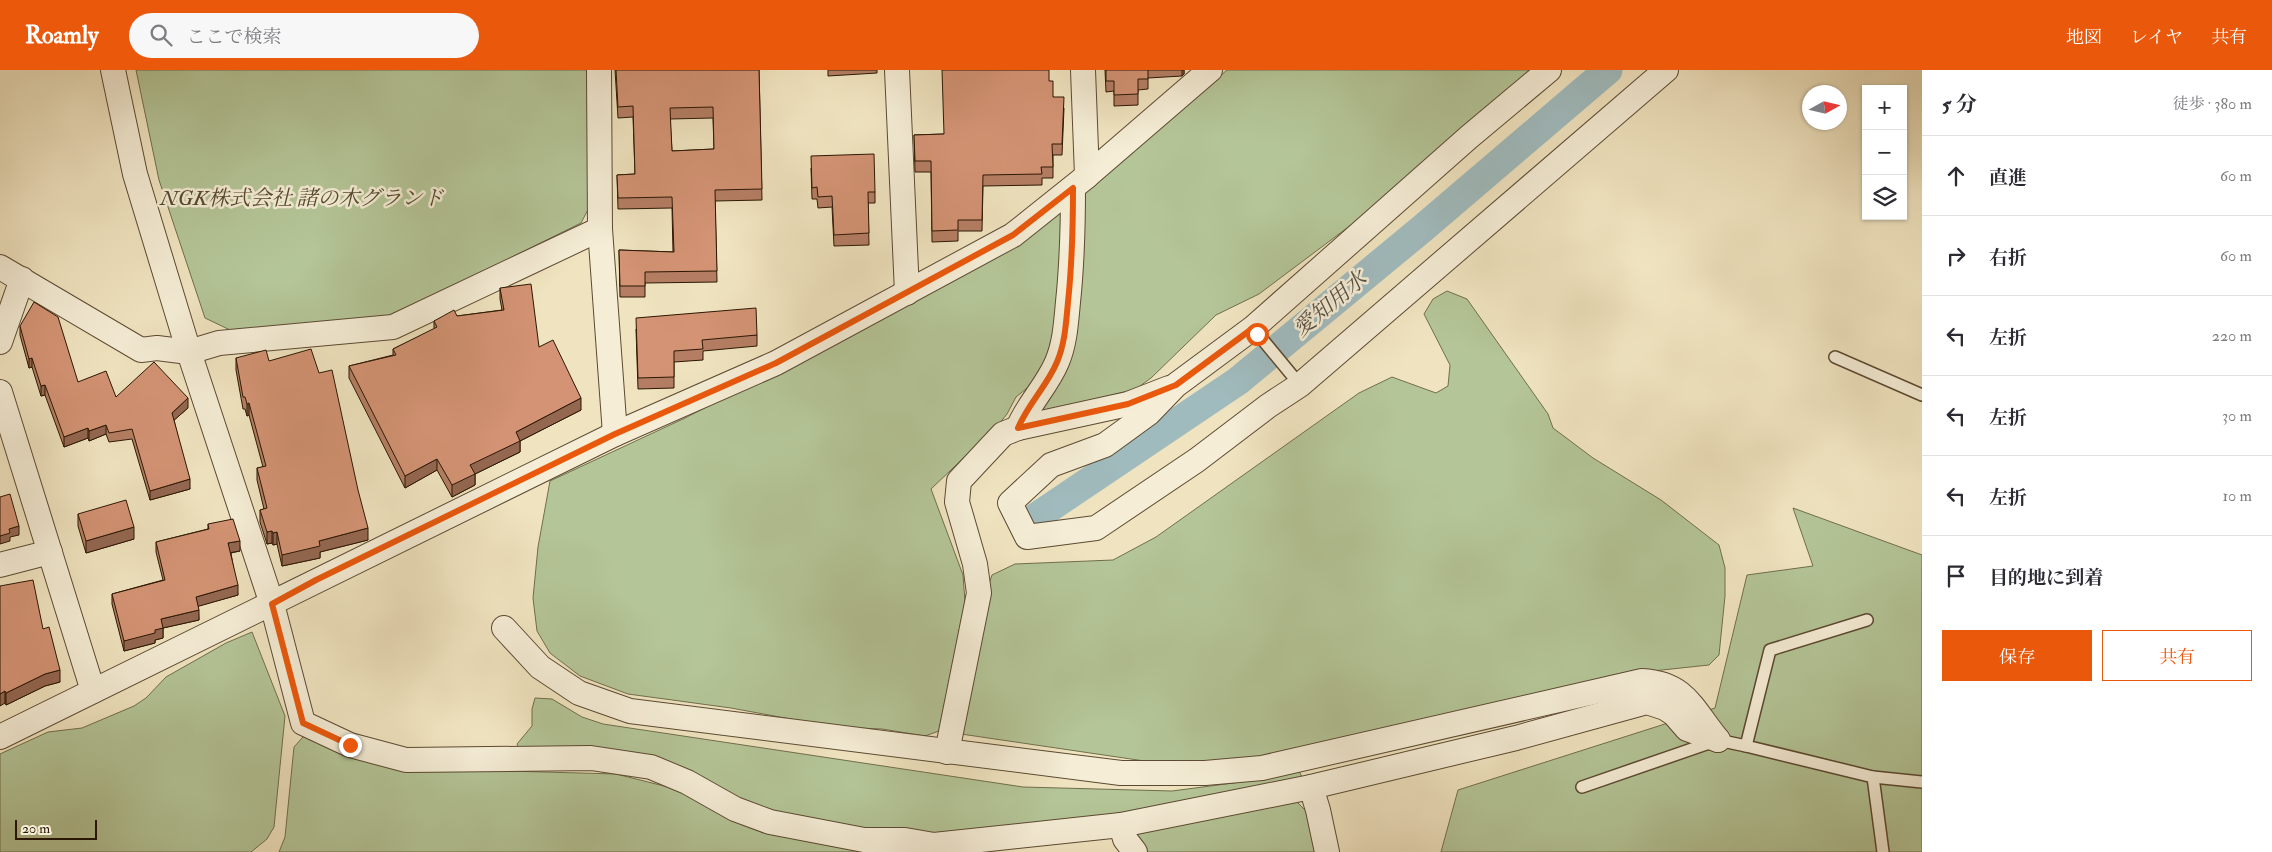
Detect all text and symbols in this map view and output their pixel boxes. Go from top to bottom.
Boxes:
search box [129,13,479,58]
text: Roamly [25,20,99,51]
icon: search [147,21,175,49]
text: ここで検索 [187,25,282,49]
text: 地図 [2066,26,2102,49]
text: レイヤ [2130,26,2183,49]
text: 共有 [2211,26,2247,49]
north arrow [1802,85,1847,130]
map controls [1862,85,1907,220]
button: + [1862,85,1907,130]
text: 5 分 [1942,91,1977,118]
text: 徒歩 · 380 m [2172,94,2252,114]
button: − [1862,130,1907,175]
icon: ahead [1942,162,1970,190]
text: 直進 [1989,166,2027,190]
text: 60 m [2220,166,2252,186]
button: layers [1862,175,1907,220]
park label: NGK株式会社 諸の木グランド [159,185,445,212]
icon: right [1942,242,1970,270]
text: 右折 [1989,246,2027,270]
text: 60 m [2220,246,2252,266]
water label: 愛知用水 [1287,264,1374,343]
icon: left [1942,322,1970,350]
route start [1246,323,1269,346]
text: 左折 [1989,326,2027,350]
text: 220 m [2212,326,2252,346]
icon: left [1942,402,1970,430]
text: 左折 [1989,406,2027,430]
text: 30 m [2222,406,2252,426]
icon: left [1942,482,1970,510]
text: 左折 [1989,486,2027,510]
text: 10 m [2222,486,2252,506]
icon: arrive [1942,562,1970,590]
text: 目的地に到着 [1989,566,2103,590]
button: 保存 [1942,630,2092,681]
button: 共有 [2102,630,2252,681]
route end [339,734,362,757]
scale bar [15,817,98,840]
text: 20 m [22,820,50,837]

